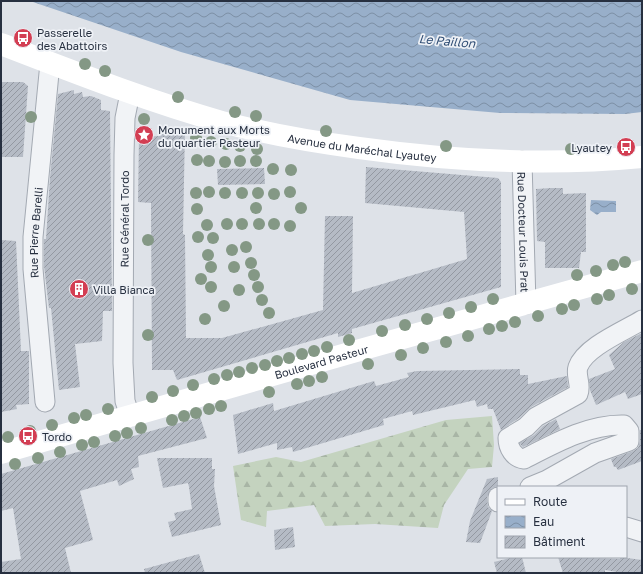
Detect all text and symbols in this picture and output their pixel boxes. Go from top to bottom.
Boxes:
place label: Passerelle des Abattoirs [37,26,107,52]
bus stop icon: Passerelle des Abattoirs [12,27,34,49]
water label: Le Paillon [418,31,476,51]
place label: Monument aux Morts du quartier Pasteur [158,123,270,149]
place icon: Monument aux Morts du quartier Pasteur [133,124,155,146]
street label: Avenue du Maréchal Lyautey [287,130,437,163]
bus stop icon: Lyautey [615,136,637,158]
place label: Lyautey [571,141,612,154]
street label: Rue Général Tordo [117,170,130,267]
street label: Rue Docteur Louis Prat [516,171,532,293]
street label: Rue Pierre Barelli [26,186,44,279]
building icon: Villa Bianca [68,278,90,300]
place label: Villa Bianca [93,283,155,296]
street label: Boulevard Pasteur [273,341,370,381]
bus stop icon: Tordo [17,425,39,447]
place label: Tordo [42,430,72,443]
legend [497,486,627,558]
text: Route [533,494,567,509]
text: Eau [533,514,554,529]
text: Bâtiment [533,534,586,549]

